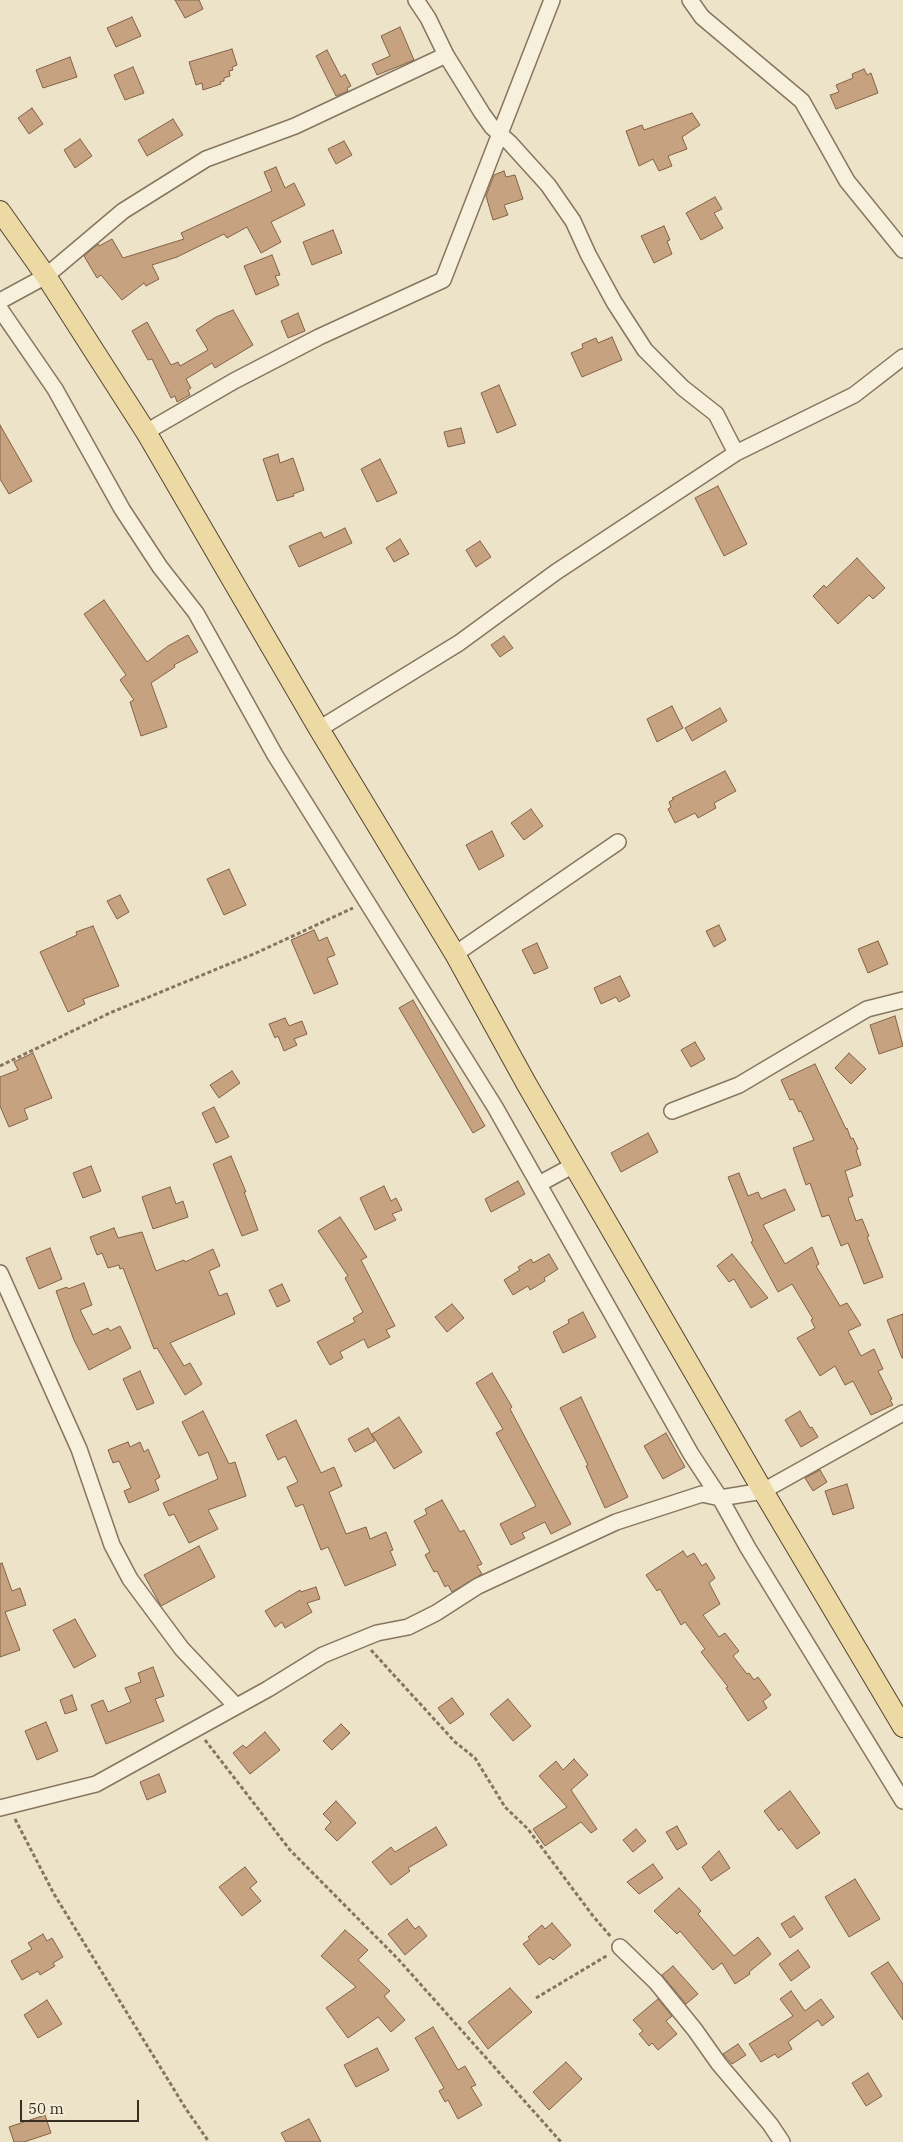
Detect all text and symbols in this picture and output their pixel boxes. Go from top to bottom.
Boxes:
scale bar [22,2090,141,2122]
text: 50 m [28,2099,64,2118]

